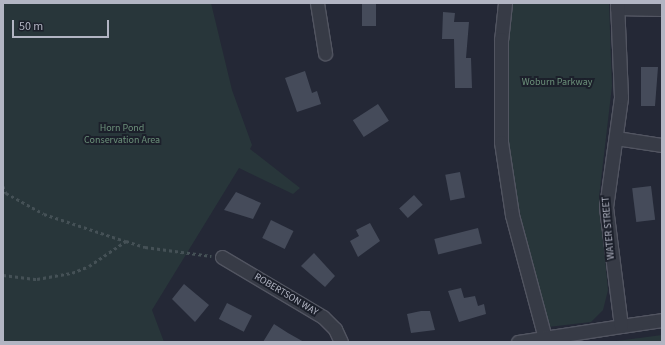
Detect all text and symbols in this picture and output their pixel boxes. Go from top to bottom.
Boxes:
scale bar [14,12,111,38]
text: 50 m [19,18,43,35]
park label: Woburn Parkway [522,77,592,89]
park label: Horn Pond Conservation Area [84,122,160,146]
street label: WATER STREET [600,196,618,260]
street label: ROBERTSON WAY [252,271,320,319]

